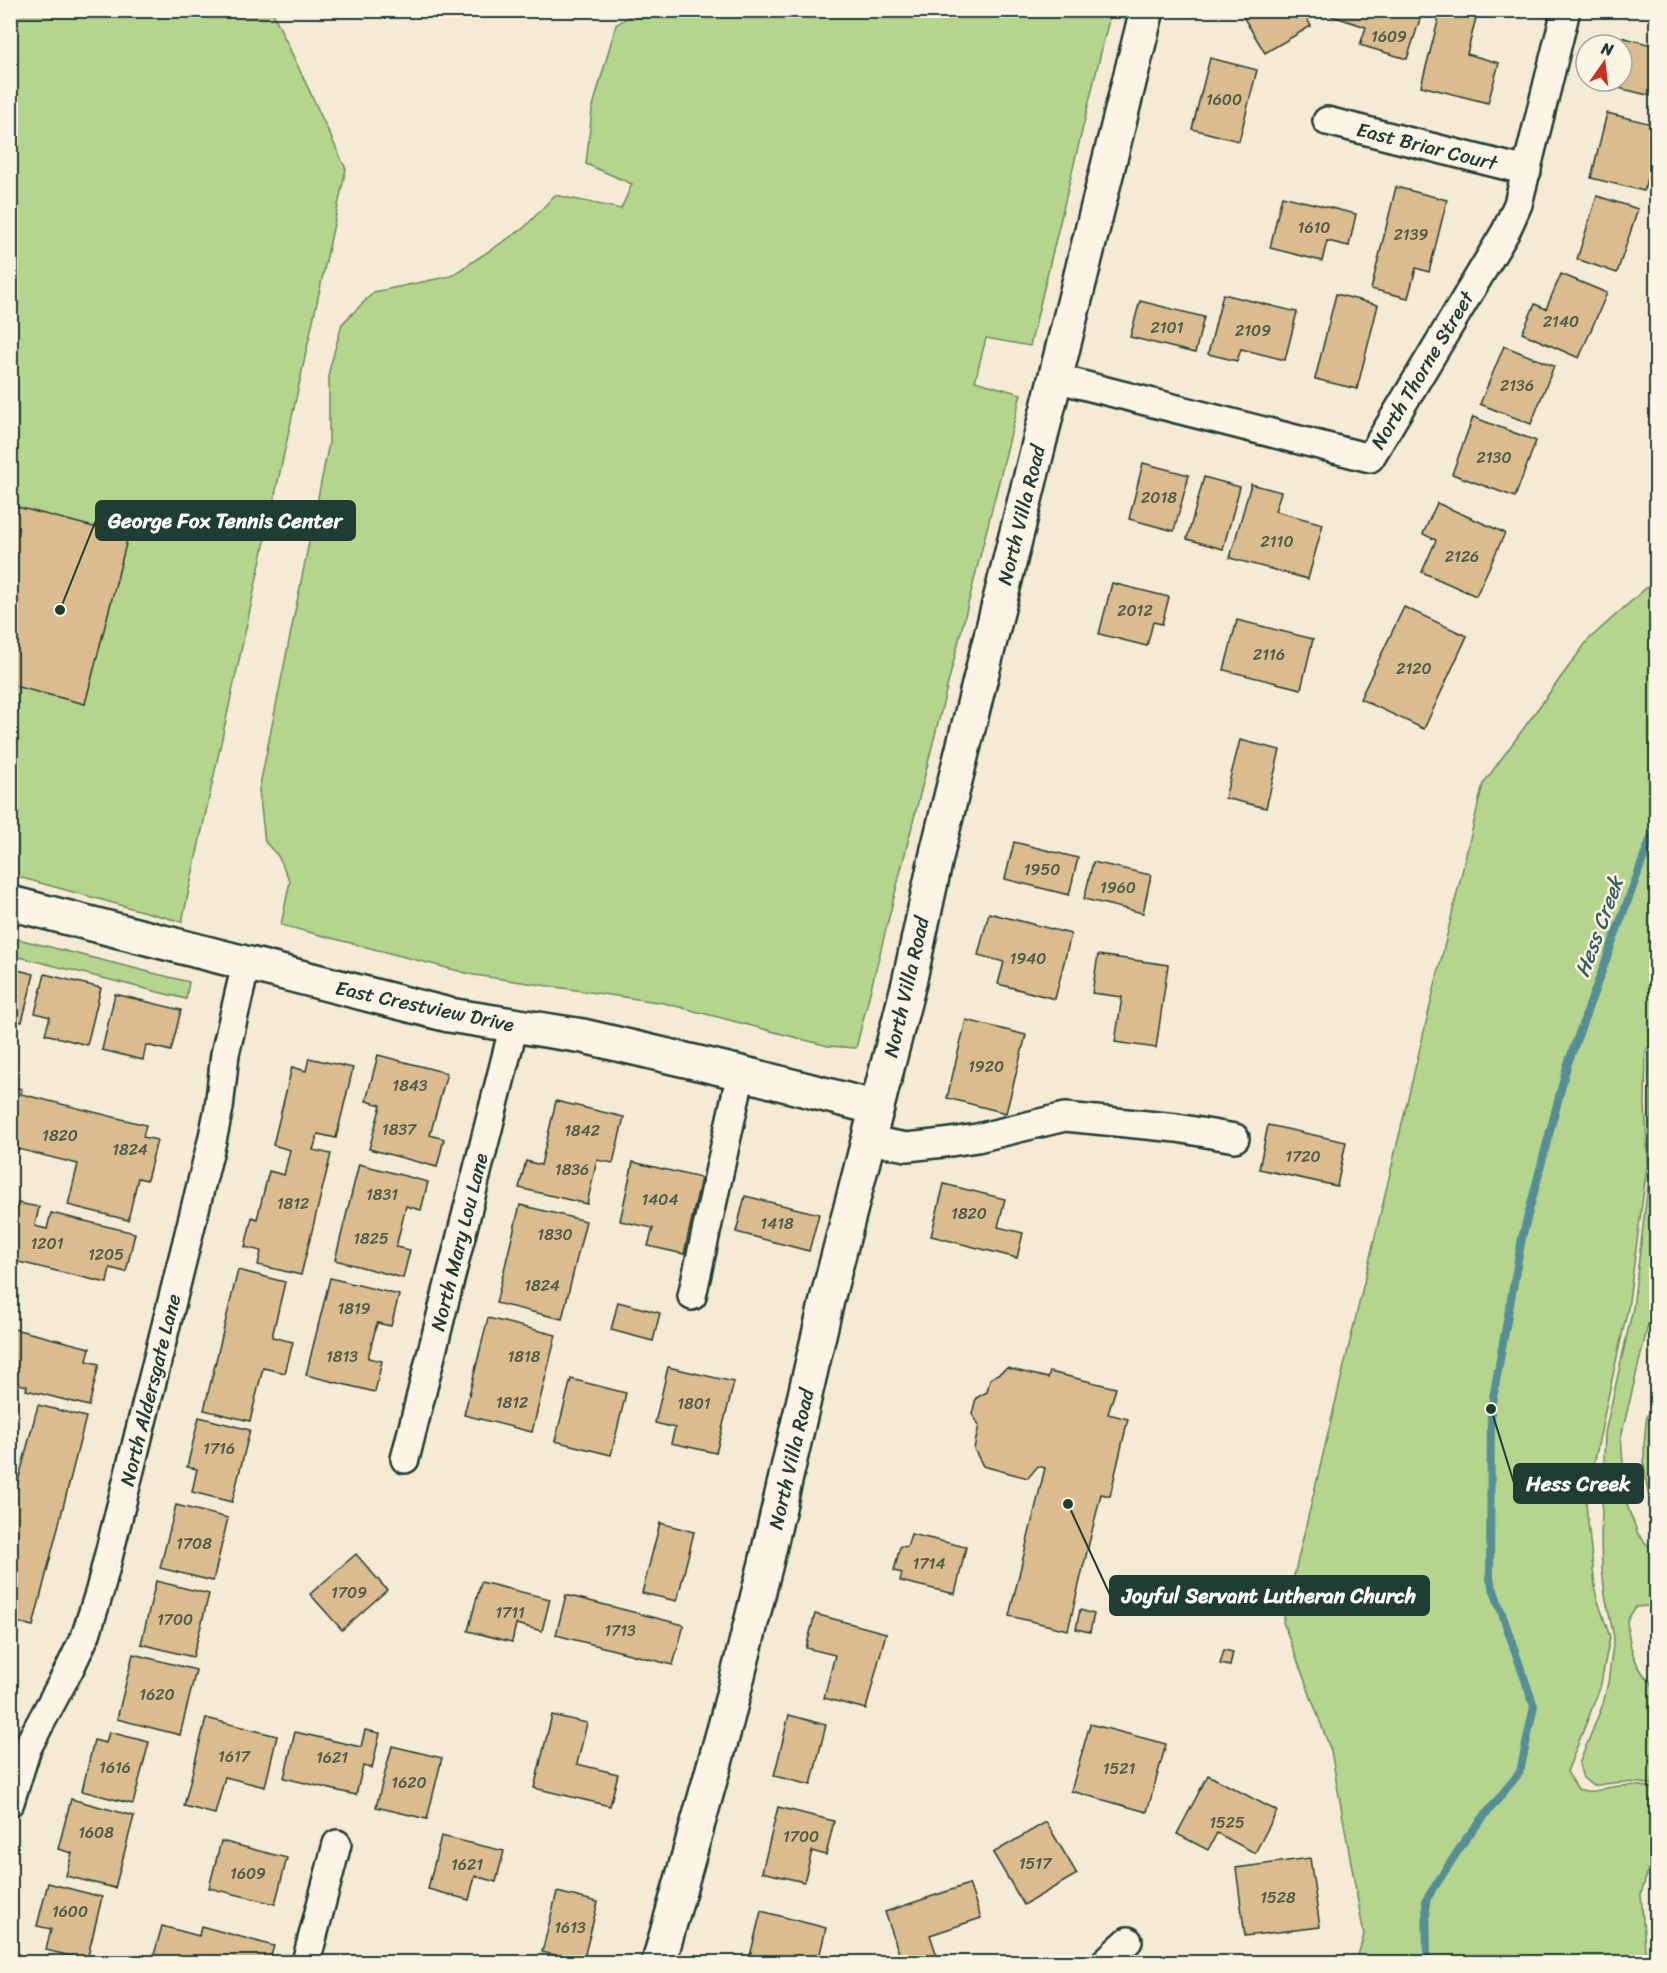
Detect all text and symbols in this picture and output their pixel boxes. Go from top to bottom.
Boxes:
house number: 1609 [1371,22,1407,51]
north arrow [1574,33,1634,93]
text: N [1598,33,1617,65]
house number: 1600 [1206,85,1242,114]
street label: East Briar Court [1353,112,1502,181]
house number: 1610 [1298,213,1330,242]
house number: 2139 [1394,220,1429,249]
street label: North Thorne Street [1361,283,1484,456]
house number: 2140 [1543,307,1579,336]
house number: 2101 [1150,313,1184,342]
house number: 2109 [1235,316,1271,345]
house number: 2136 [1500,371,1534,400]
street label: North Villa Road [987,440,1056,589]
house number: 2130 [1477,443,1512,472]
house number: 2018 [1141,483,1177,512]
callout: George Fox Tennis Center [96,501,355,540]
text: George Fox Tennis Center [107,502,343,540]
house number: 2110 [1260,527,1294,556]
house number: 2126 [1445,542,1479,571]
house number: 2012 [1117,596,1153,625]
house number: 2116 [1253,640,1285,669]
house number: 2120 [1396,654,1432,683]
house number: 1950 [1024,855,1060,884]
water label: Hess Creek [1563,869,1636,982]
house number: 1960 [1100,873,1136,902]
street label: North Villa Road [873,912,940,1061]
house number: 1940 [1010,944,1046,973]
street label: East Crestview Drive [332,970,518,1043]
house number: 1920 [968,1052,1004,1081]
house number: 1843 [392,1071,428,1100]
house number: 1837 [382,1115,417,1144]
house number: 1842 [564,1116,600,1145]
house number: 1820 [42,1121,78,1150]
house number: 1824 [112,1135,148,1164]
house number: 1720 [1285,1142,1321,1171]
street label: North Mary Lou Lane [420,1149,499,1335]
house number: 1836 [555,1155,589,1184]
house number: 1831 [366,1180,398,1209]
house number: 1404 [642,1185,678,1214]
house number: 1812 [277,1189,309,1218]
house number: 1820 [951,1199,987,1228]
house number: 1418 [760,1209,794,1238]
house number: 1830 [537,1220,573,1249]
house number: 1825 [353,1224,389,1253]
house number: 1201 [30,1229,64,1258]
house number: 1205 [88,1240,124,1269]
house number: 1824 [524,1271,560,1300]
street label: North Aldersgate Lane [110,1290,191,1490]
house number: 1819 [337,1294,371,1323]
house number: 1813 [326,1342,358,1371]
house number: 1818 [507,1342,541,1371]
street label: North Villa Road [758,1384,825,1533]
house number: 1812 [496,1388,528,1417]
house number: 1801 [677,1389,711,1418]
house number: 1716 [203,1434,235,1463]
callout: Hess Creek [1514,1464,1643,1503]
text: Hess Creek [1525,1465,1631,1503]
house number: 1708 [176,1529,212,1558]
house number: 1714 [913,1549,945,1578]
callout: Joyful Servant Lutheran Church [1110,1576,1429,1615]
text: Joyful Servant Lutheran Church [1121,1577,1416,1615]
house number: 1709 [331,1578,367,1607]
house number: 1711 [495,1598,525,1627]
house number: 1700 [157,1605,193,1634]
house number: 1713 [604,1616,636,1645]
house number: 1620 [139,1680,175,1709]
house number: 1617 [218,1742,251,1771]
house number: 1621 [316,1743,348,1772]
house number: 1616 [99,1753,131,1782]
house number: 1521 [1103,1754,1135,1783]
house number: 1620 [391,1768,427,1797]
house number: 1525 [1209,1808,1245,1837]
house number: 1608 [78,1818,114,1847]
house number: 1700 [783,1822,819,1851]
house number: 1517 [1019,1849,1052,1878]
house number: 1621 [451,1850,483,1879]
house number: 1609 [230,1859,266,1888]
house number: 1528 [1260,1883,1296,1912]
house number: 1600 [52,1897,88,1926]
house number: 1613 [554,1913,586,1942]

